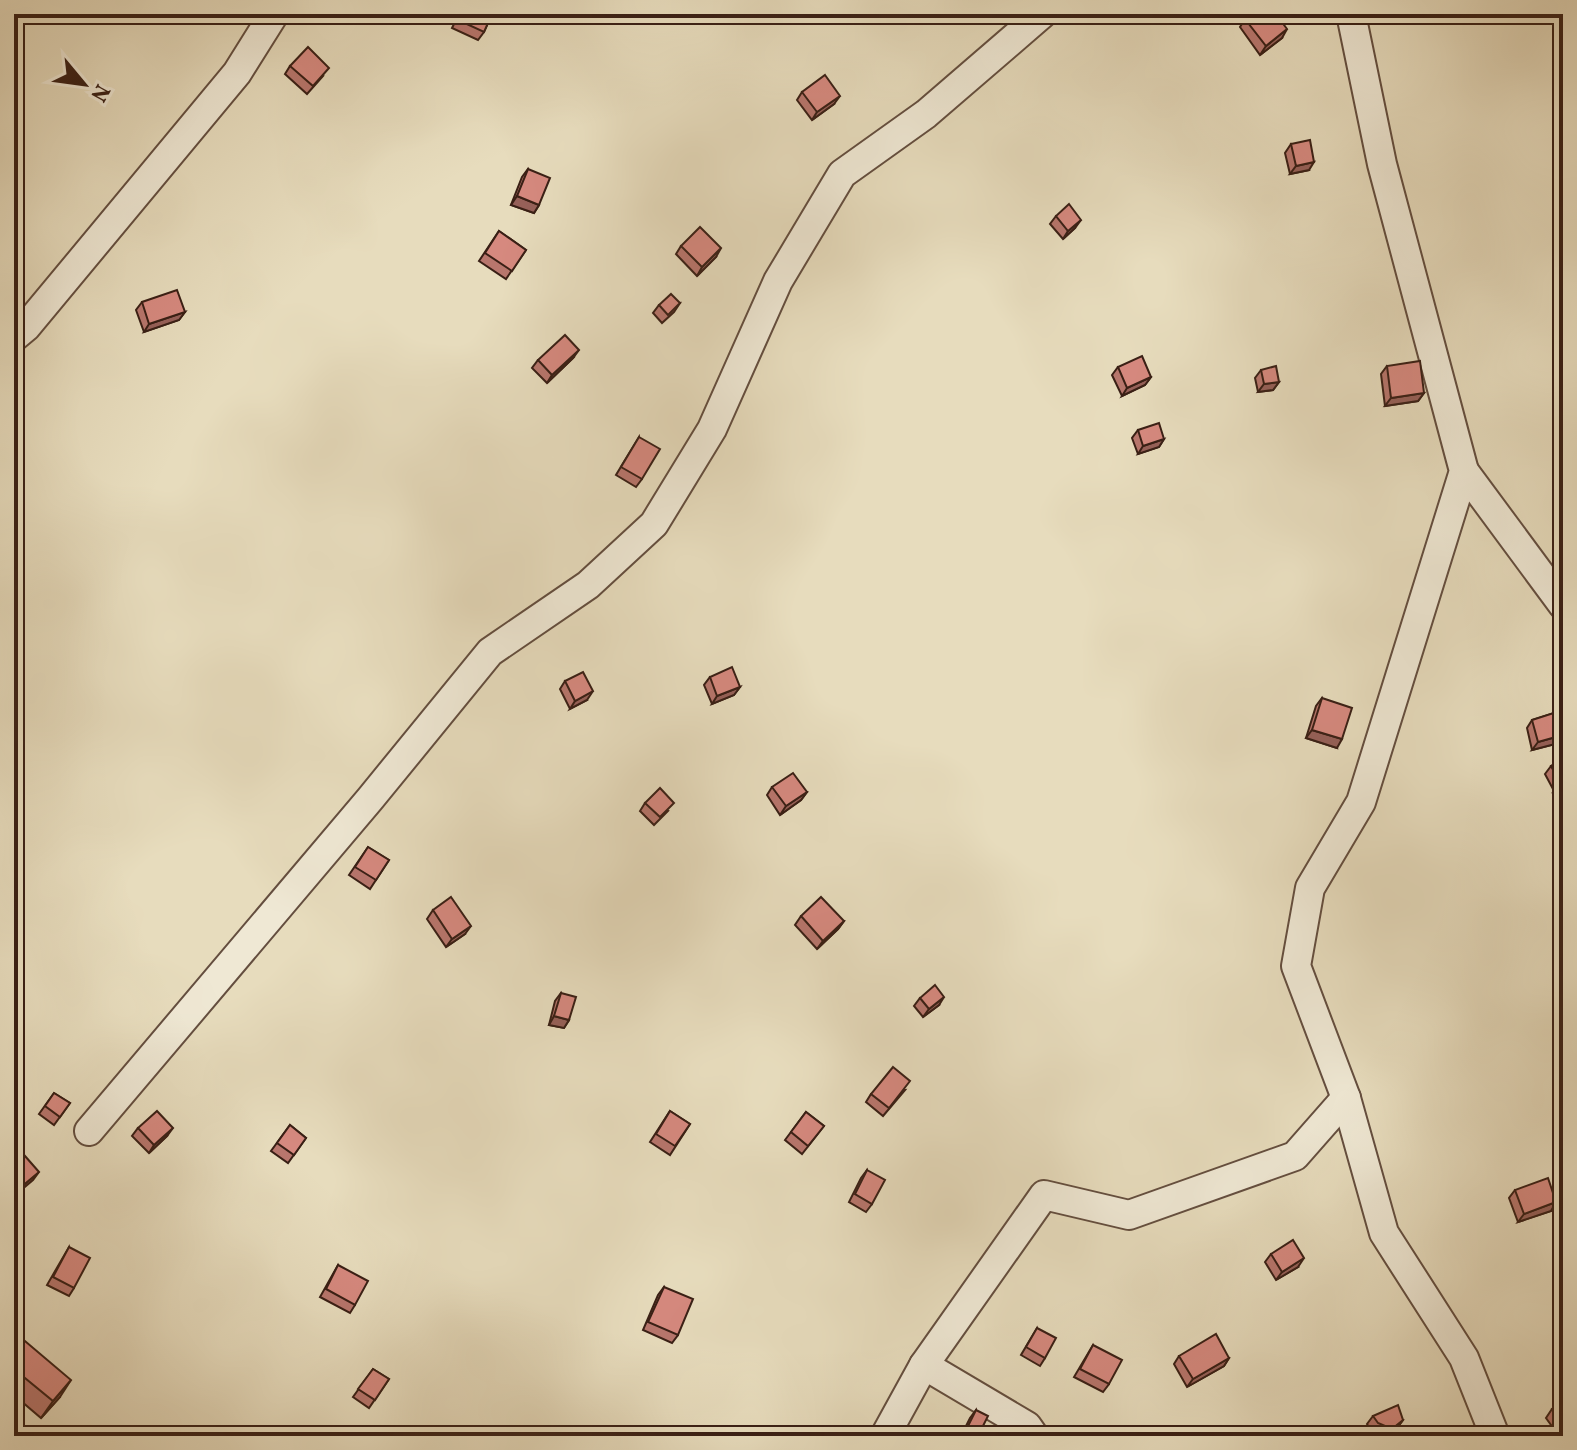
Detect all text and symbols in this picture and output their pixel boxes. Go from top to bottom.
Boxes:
north arrow [44,44,124,124]
text: N [82,78,117,107]

